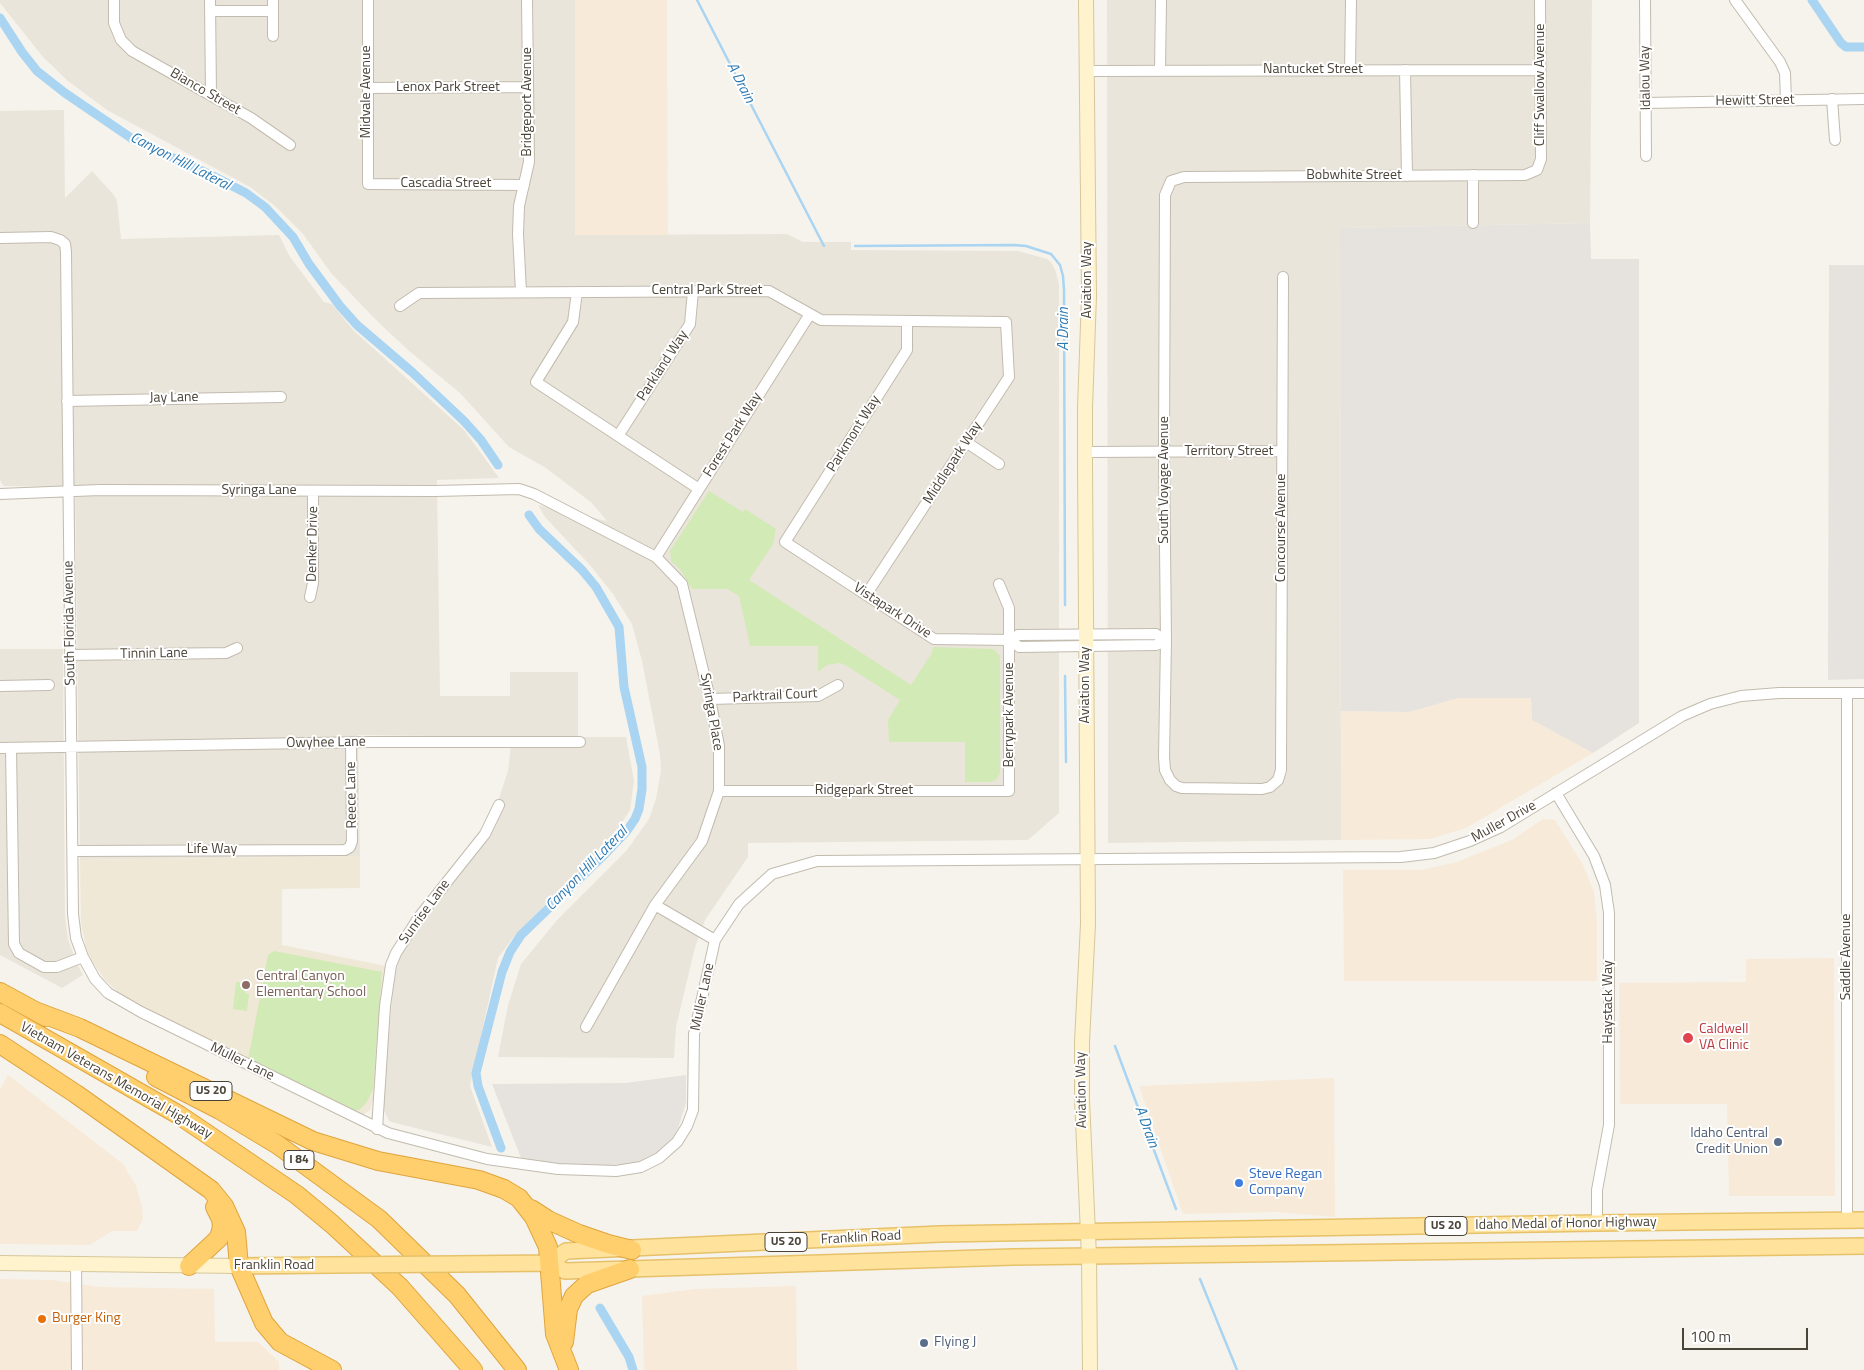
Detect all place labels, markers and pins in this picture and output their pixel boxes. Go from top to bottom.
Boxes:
place label: Central Canyon Elementary School [256,969,366,1002]
marker: Central Canyon Elementary School [240,979,252,991]
place label: Caldwell VA Clinic [1699,1022,1749,1054]
marker: Caldwell VA Clinic [1681,1031,1695,1045]
place label: Idaho Central Credit Union [1690,1126,1768,1158]
marker: Idaho Central Credit Union [1772,1136,1784,1148]
place label: Steve Regan Company [1249,1167,1322,1200]
marker: Steve Regan Company [1233,1177,1245,1189]
place label: Burger King [52,1311,121,1327]
marker: Burger King [36,1313,48,1325]
place label: Flying J [934,1335,976,1351]
marker: Flying J [918,1337,930,1349]

